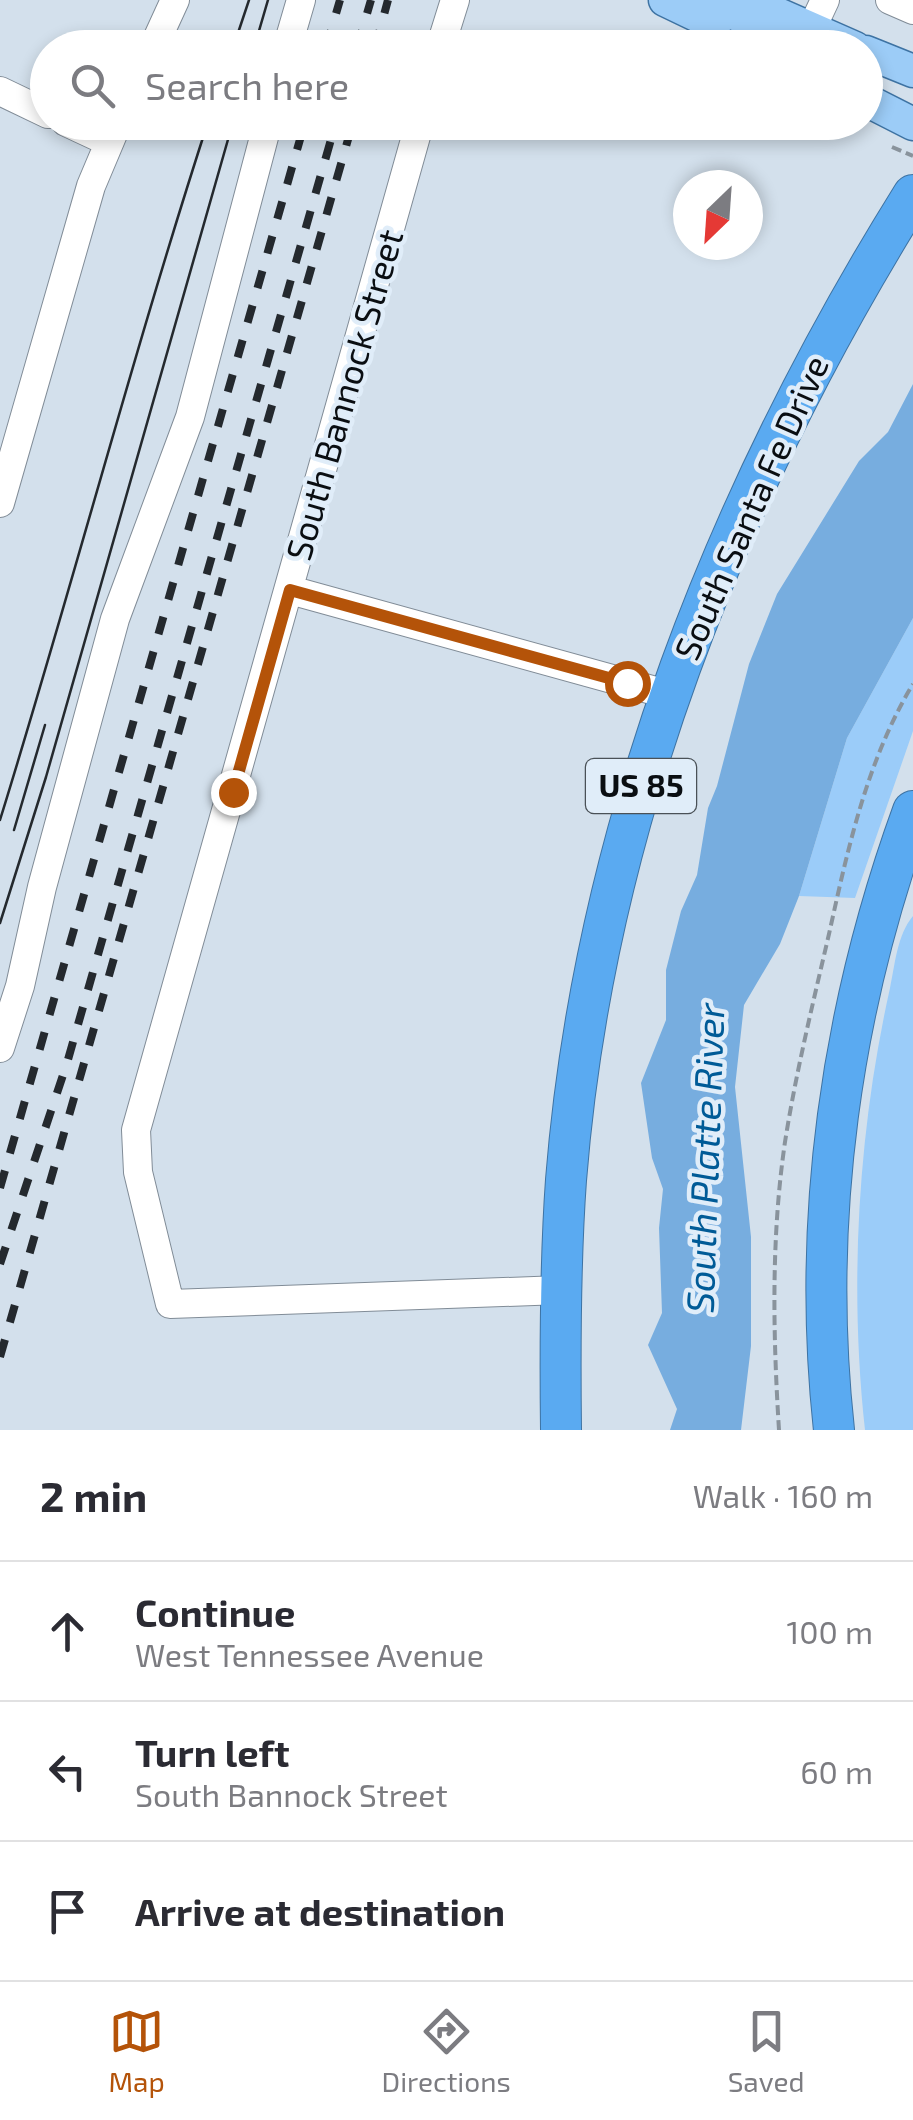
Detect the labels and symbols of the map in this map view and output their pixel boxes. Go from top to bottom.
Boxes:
north arrow [673,170,763,260]
street label: South Bannock Street [276,224,410,565]
street label: South Santa Fe Drive [664,349,836,666]
route start [605,661,651,707]
road number: US 85 [586,759,696,813]
route end [211,770,257,816]
water label: South Platte River [676,1001,732,1314]

